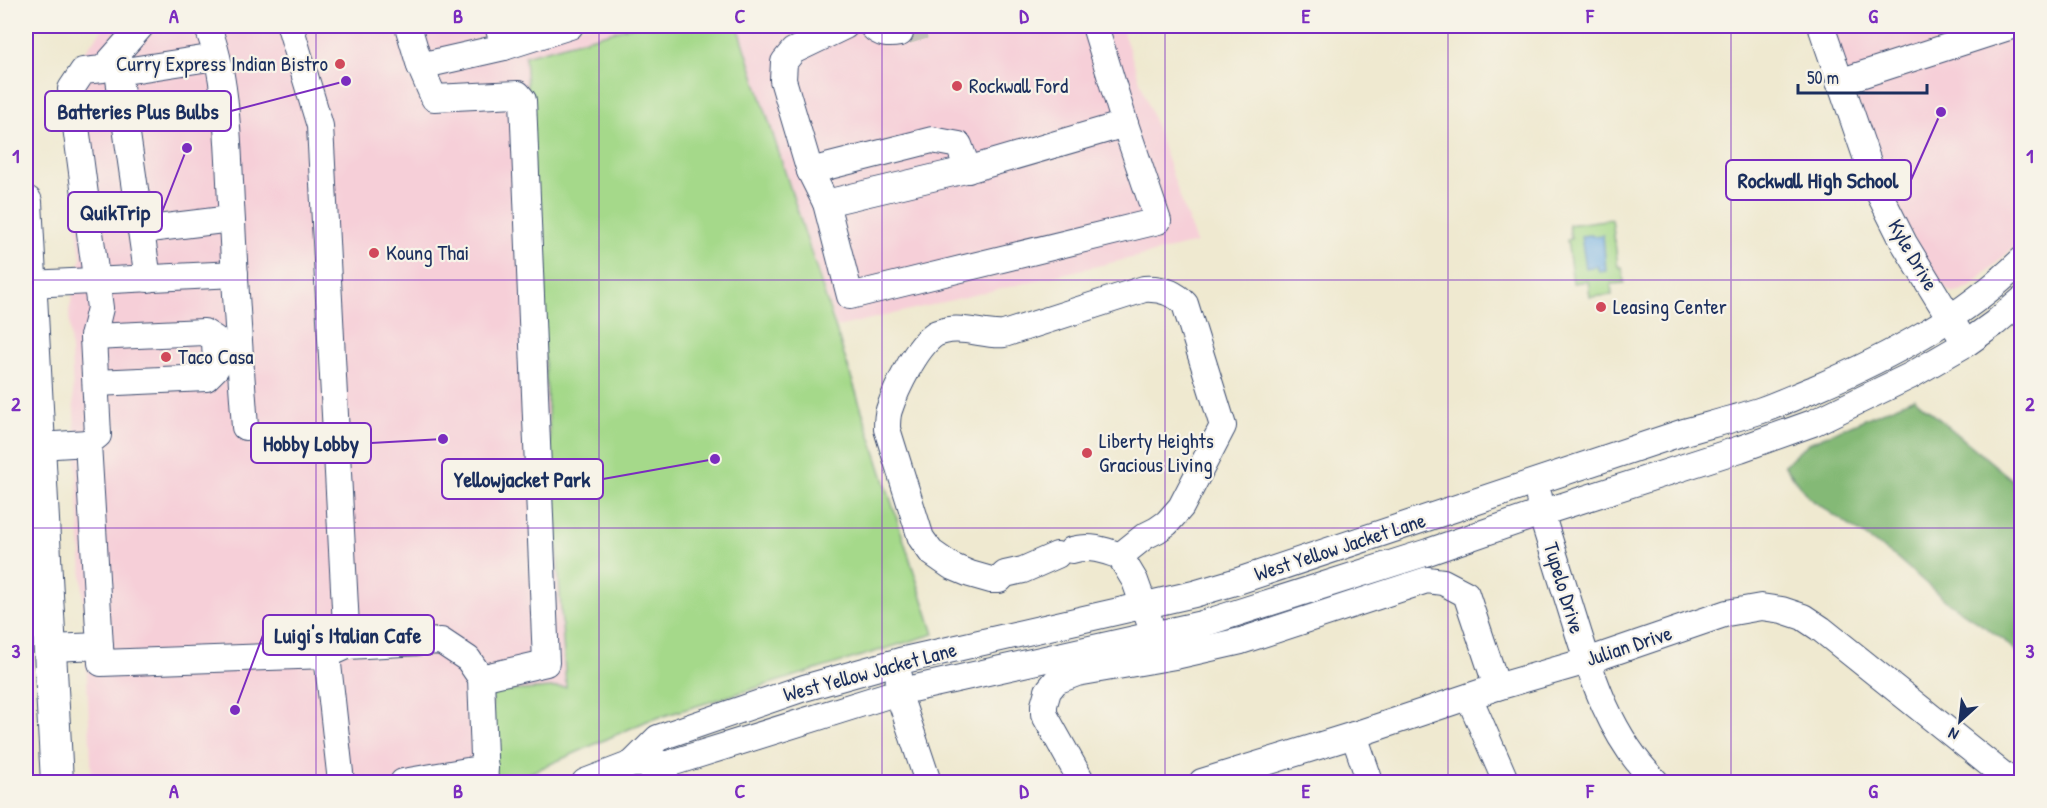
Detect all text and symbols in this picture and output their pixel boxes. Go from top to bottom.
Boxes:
text: A [169,2,179,29]
text: B [453,2,463,29]
text: C [735,2,746,29]
text: D [1019,2,1029,29]
text: E [1302,2,1311,29]
text: F [1585,2,1595,29]
text: G [1868,2,1878,29]
place label: Curry Express Indian Bistro [116,49,328,78]
marker: Curry Express Indian Bistro [333,57,347,71]
scale bar [1798,57,1927,95]
text: 50 m [1807,65,1839,90]
place label: Rockwall Ford [969,71,1068,100]
marker: Rockwall Ford [950,79,964,93]
callout: Batteries Plus Bulbs [45,91,231,131]
text: Batteries Plus Bulbs [57,96,219,126]
text: 1 [12,142,20,169]
text: 1 [2026,142,2034,169]
callout: Rockwall High School [1726,160,1911,200]
text: Rockwall High School [1738,165,1899,196]
callout: QuikTrip [68,192,162,232]
text: QuikTrip [80,197,151,228]
street label: Kyle Drive [1881,214,1946,296]
place label: Koung Thai [386,238,469,267]
marker: Koung Thai [367,246,381,260]
place label: Leasing Center [1613,292,1727,321]
marker: Leasing Center [1594,300,1608,314]
place label: Taco Casa [178,342,254,371]
marker: Taco Casa [159,350,173,364]
text: 2 [11,390,21,417]
text: 2 [2025,390,2035,417]
callout: Hobby Lobby [251,423,371,463]
place label: Liberty Heights Gracious Living [1099,426,1214,479]
text: Hobby Lobby [263,428,360,459]
marker: Liberty Heights Gracious Living [1080,446,1094,460]
callout: Yellowjacket Park [442,459,603,499]
text: Yellowjacket Park [454,464,591,494]
street label: West Yellow Jacket Lane [1251,505,1429,588]
street label: Tupelo Drive [1537,539,1592,637]
callout: Luigi's Italian Cafe [263,615,434,655]
street label: Julian Drive [1582,618,1675,673]
text: Luigi's Italian Cafe [275,620,422,651]
street label: West Yellow Jacket Lane [780,634,960,709]
text: 3 [12,637,21,664]
text: 3 [2026,637,2035,664]
north arrow [1930,691,1990,751]
text: N [1944,722,1962,746]
text: A [169,777,179,804]
text: B [453,777,463,804]
text: C [735,777,746,804]
text: D [1019,777,1029,804]
text: E [1302,777,1311,804]
text: F [1585,777,1595,804]
text: G [1868,777,1878,804]

